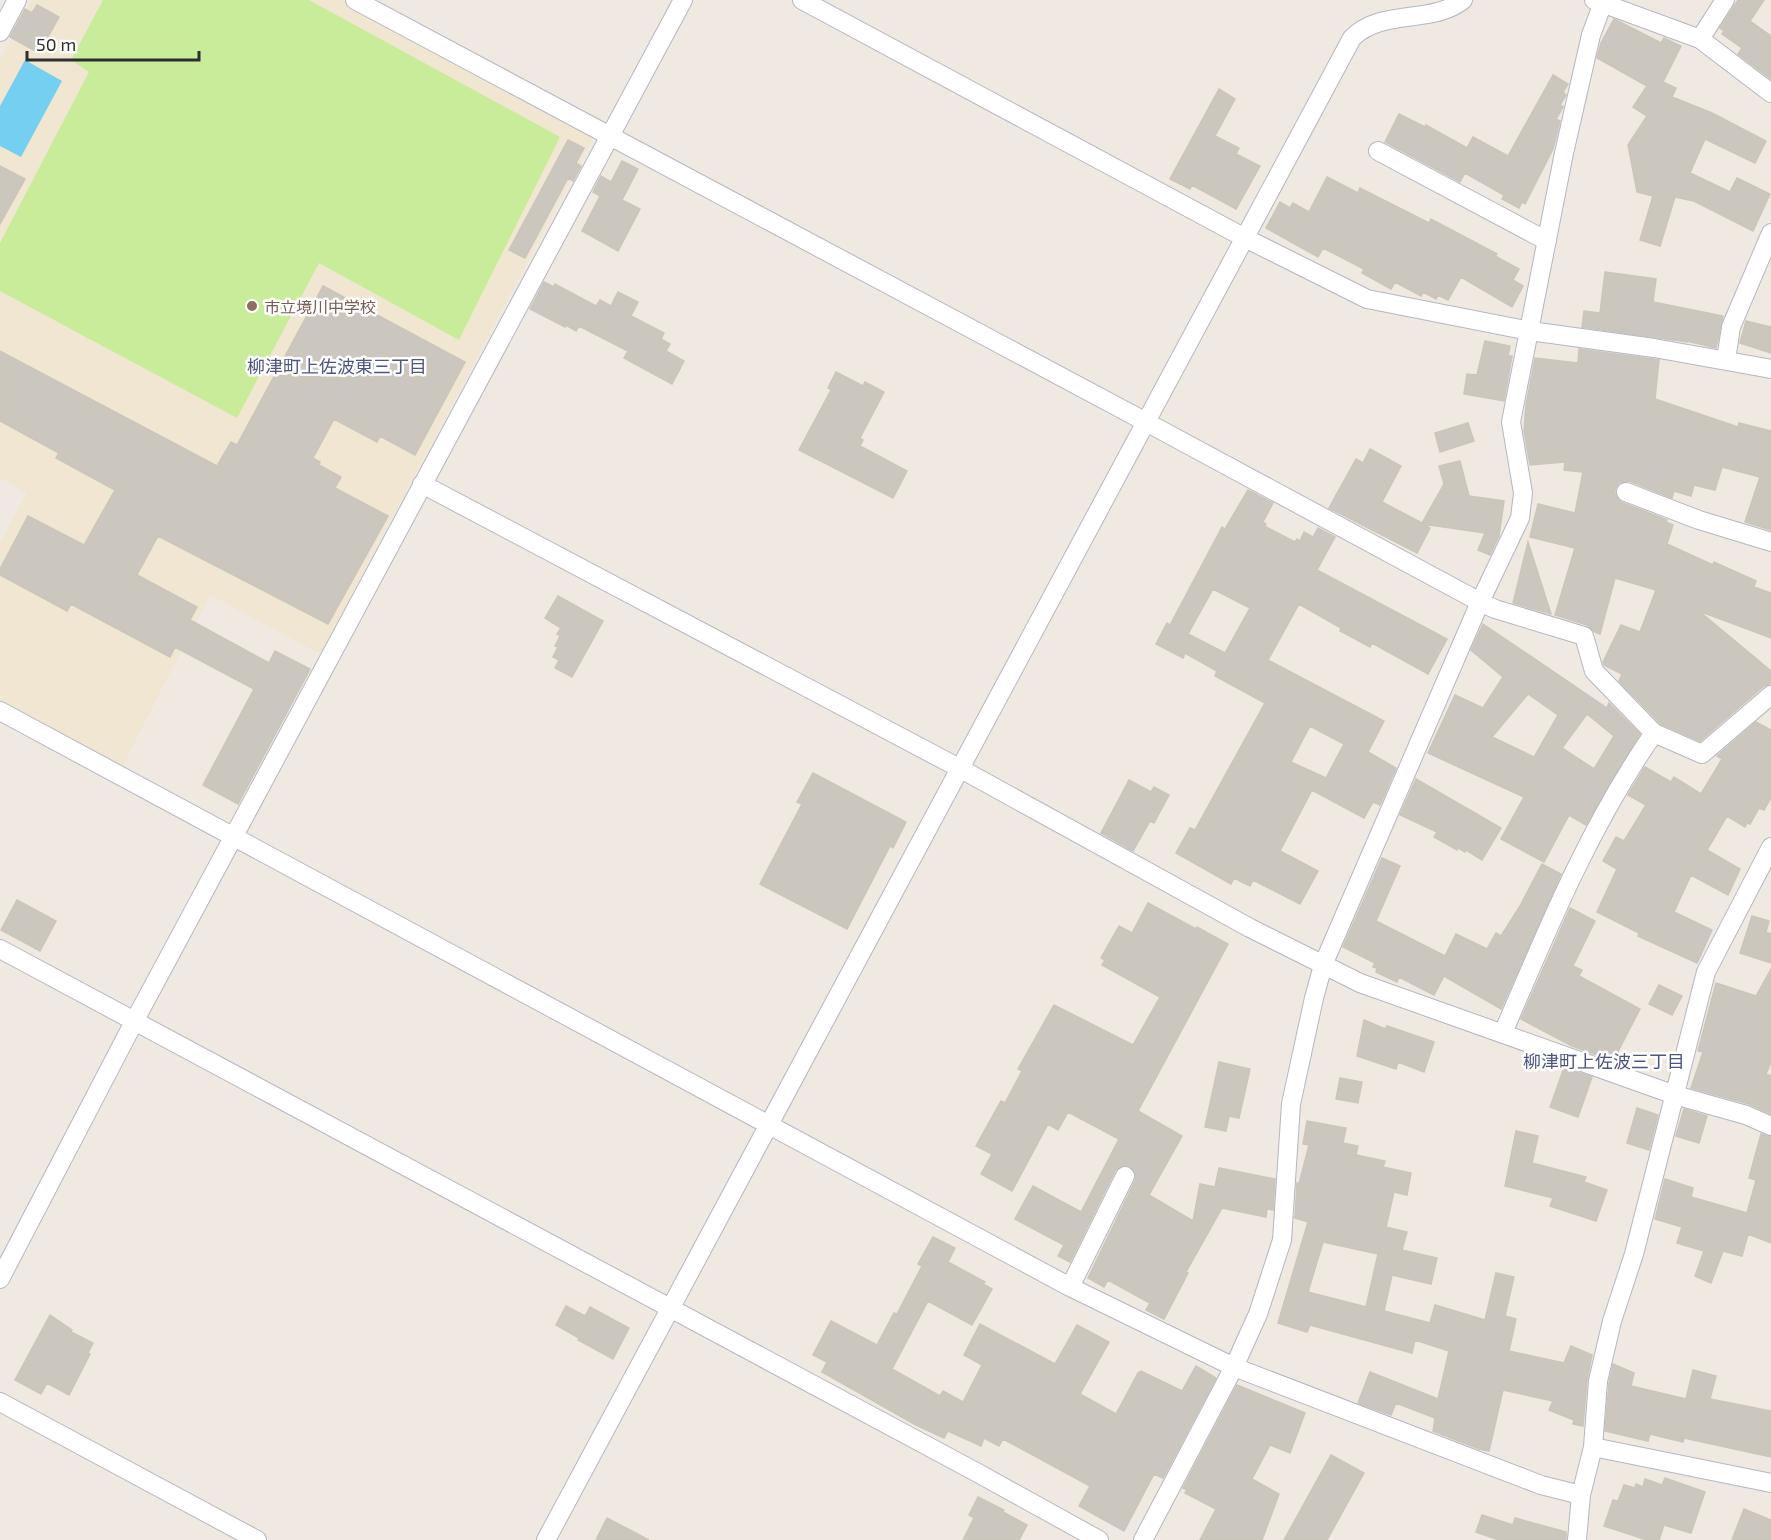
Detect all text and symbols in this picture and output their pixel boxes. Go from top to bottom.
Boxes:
scale bar [27,24,200,62]
text: 50 m [36,33,76,55]
place label: 市立境川中学校 [264,297,376,316]
marker: 市立境川中学校 [245,299,259,313]
district label: 柳津町上佐波東三丁目 [247,355,427,377]
district label: 柳津町上佐波三丁目 [1523,1050,1685,1072]

